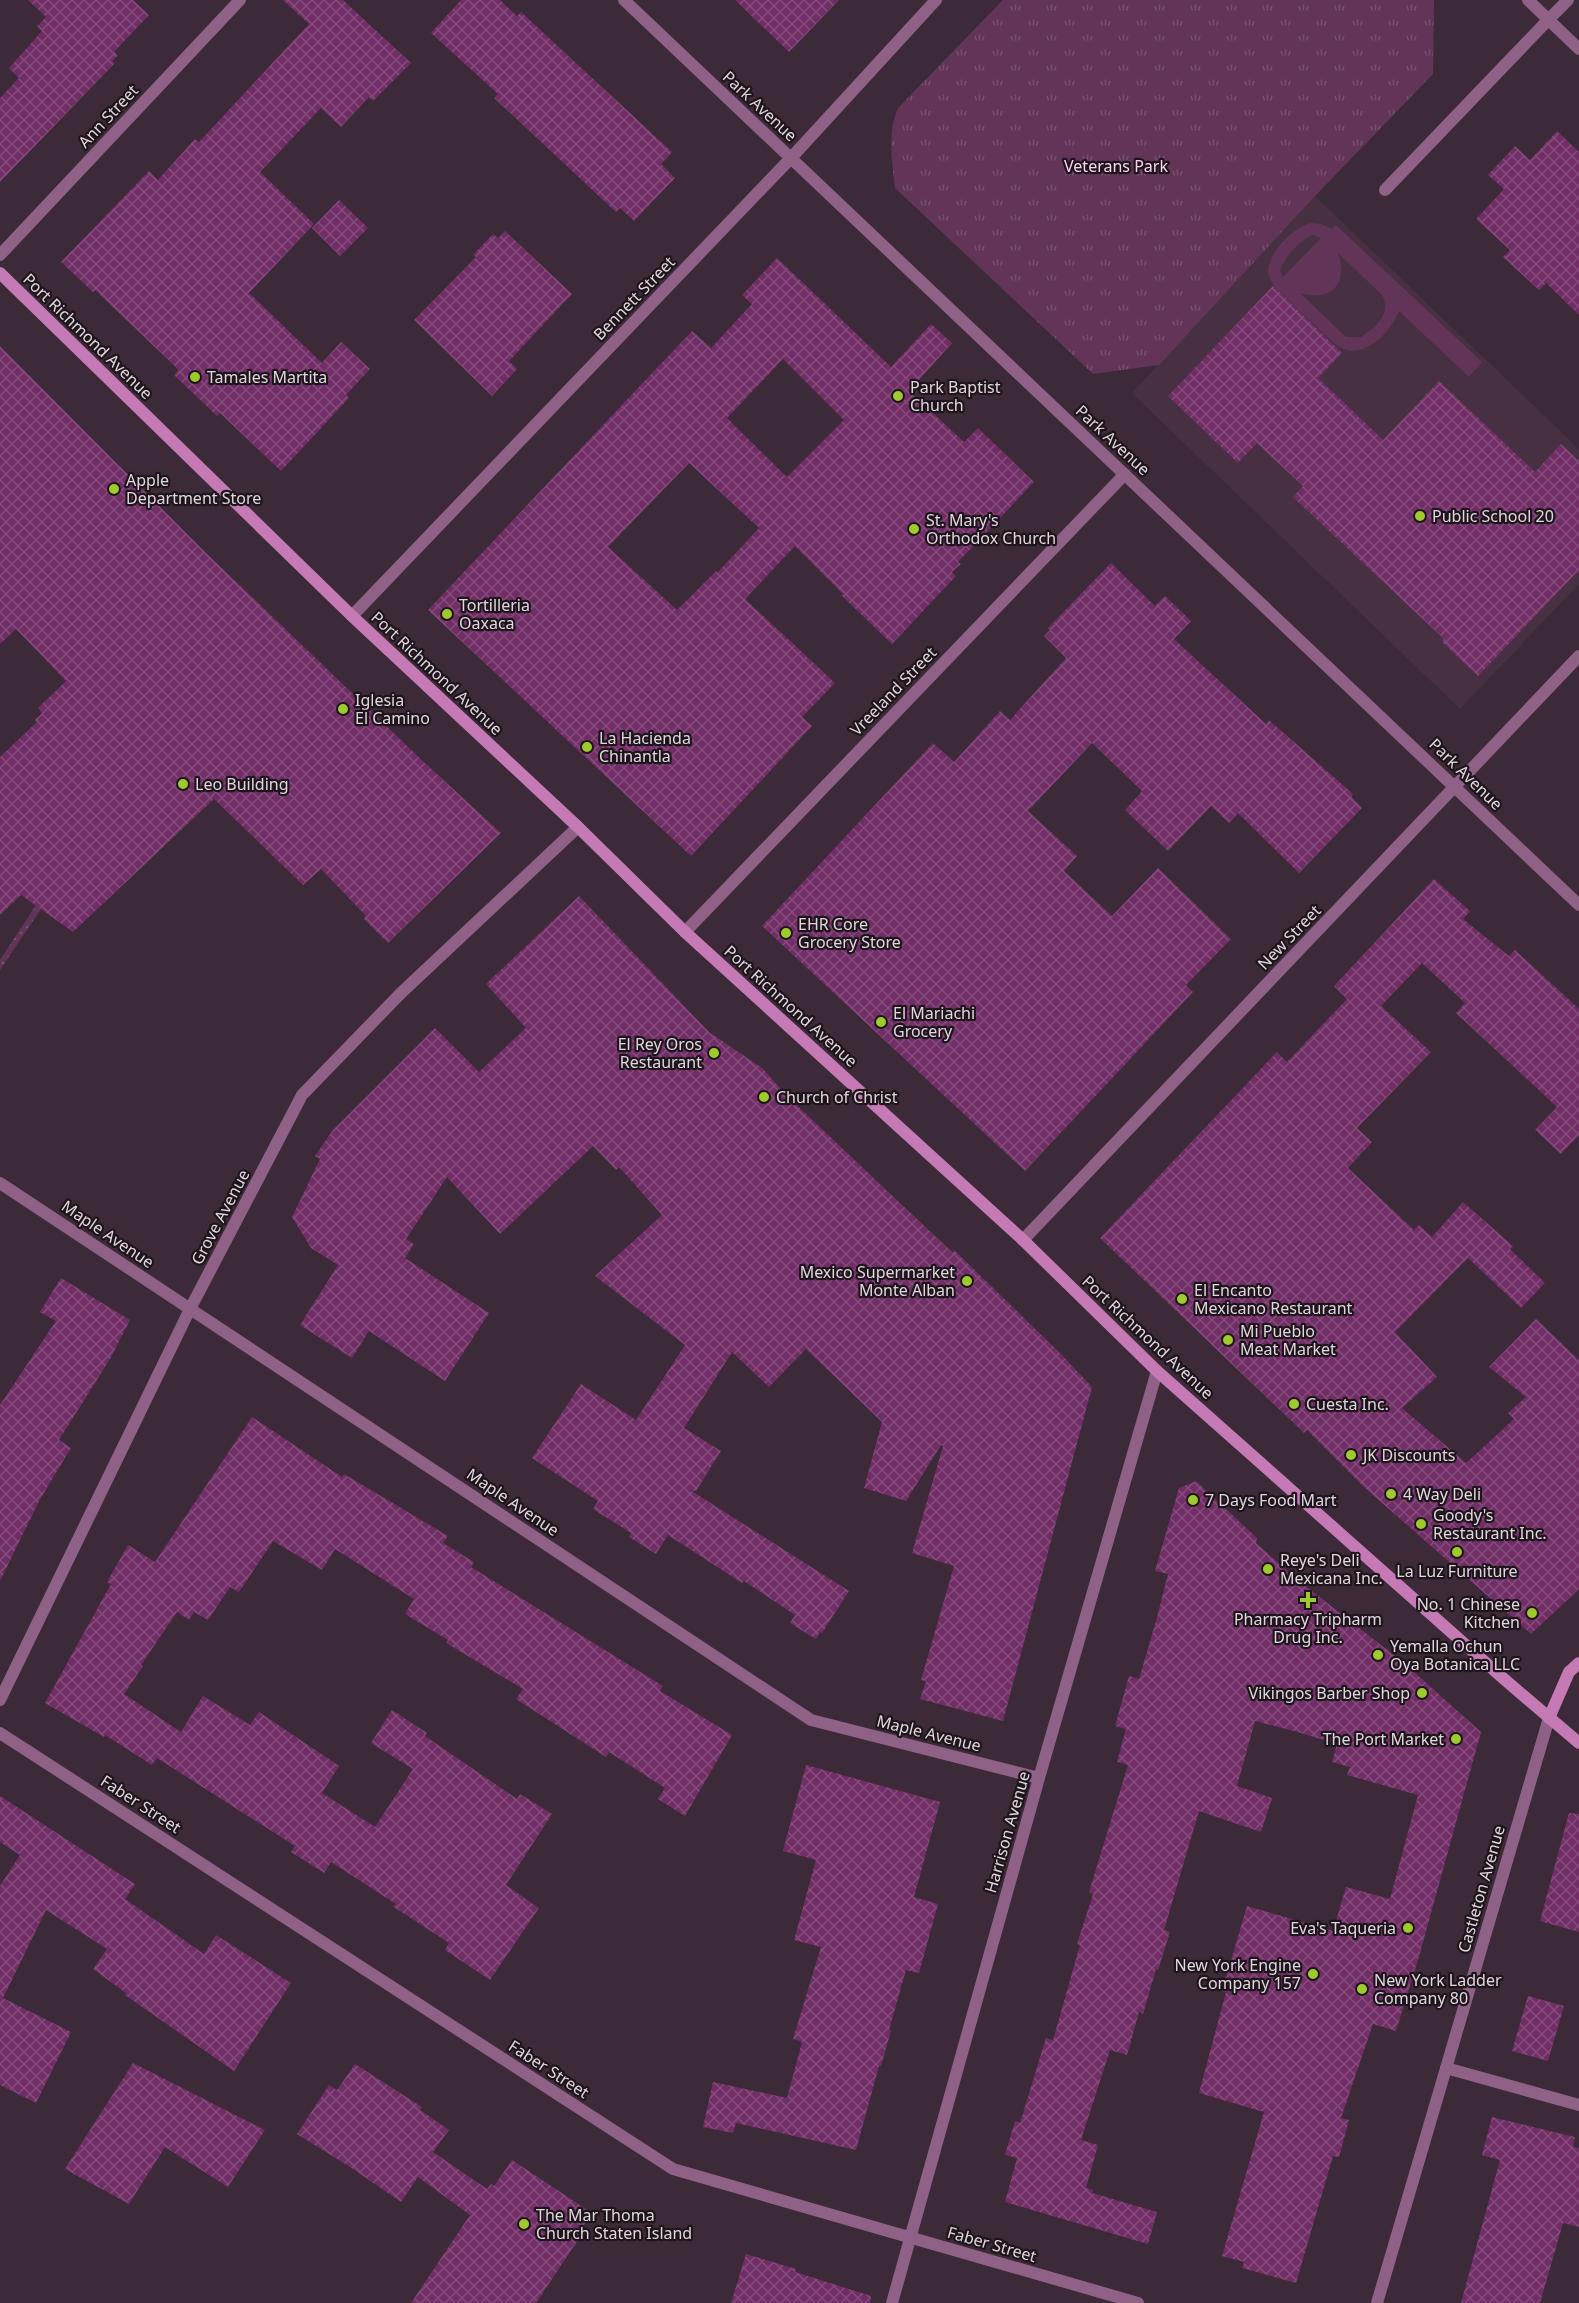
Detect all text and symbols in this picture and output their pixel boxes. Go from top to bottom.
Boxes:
street label: Park Avenue [718,66,802,146]
street label: Ann Street [73,80,143,152]
park label: Veterans Park [1064,155,1168,177]
street label: Bennett Street [588,251,680,345]
street label: Port Richmond Avenue [18,268,158,404]
place label: Tamales Martita [207,366,327,388]
marker: Tamales Martita [188,370,202,384]
place label: Park Baptist Church [910,376,1001,416]
marker: Park Baptist Church [891,389,905,403]
street label: Park Avenue [1071,400,1155,480]
place label: Apple Department Store [126,469,261,509]
marker: Apple Department Store [107,482,121,496]
place label: Public School 20 [1432,505,1554,527]
place label: St. Mary's Orthodox Church [926,509,1056,549]
marker: Public School 20 [1413,509,1427,523]
marker: St. Mary's Orthodox Church [907,522,921,536]
place label: Tortilleria Oaxaca [459,594,530,634]
street label: Port Richmond Avenue [367,606,507,740]
marker: Tortilleria Oaxaca [440,607,454,621]
street label: Vreeland Street [845,642,941,740]
place label: Iglesia El Camino [355,689,430,729]
marker: Iglesia El Camino [336,702,350,716]
place label: La Hacienda Chinantla [599,727,691,767]
street label: Park Avenue [1424,733,1508,815]
marker: La Hacienda Chinantla [580,740,594,754]
place label: Leo Building [195,773,289,795]
marker: Leo Building [176,777,190,791]
street label: New Street [1253,900,1326,974]
place label: EHR Core Grocery Store [798,913,901,953]
marker: EHR Core Grocery Store [779,926,793,940]
street label: Port Richmond Avenue [720,940,862,1072]
place label: El Mariachi Grocery [893,1002,975,1042]
marker: El Mariachi Grocery [874,1015,888,1029]
place label: El Rey Oros Restaurant [618,1033,702,1073]
marker: El Rey Oros Restaurant [707,1046,721,1060]
place label: Church of Christ [776,1086,898,1108]
marker: Church of Christ [757,1090,771,1104]
street label: Grove Avenue [186,1166,254,1268]
street label: Maple Avenue [58,1195,158,1273]
place label: Mexico Supermarket Monte Alban [800,1261,955,1301]
street label: Port Richmond Avenue [1078,1270,1218,1404]
marker: Mexico Supermarket Monte Alban [960,1274,974,1288]
place label: El Encanto Mexicano Restaurant [1194,1279,1353,1319]
marker: El Encanto Mexicano Restaurant [1175,1292,1189,1306]
place label: Mi Pueblo Meat Market [1240,1320,1336,1360]
marker: Mi Pueblo Meat Market [1221,1333,1235,1347]
place label: Cuesta Inc. [1306,1393,1389,1415]
marker: Cuesta Inc. [1287,1397,1301,1411]
place label: JK Discounts [1361,1444,1455,1466]
marker: JK Discounts [1344,1448,1358,1462]
street label: Maple Avenue [463,1463,563,1541]
place label: 4 Way Deli [1403,1483,1481,1505]
marker: 4 Way Deli [1384,1487,1398,1501]
place label: 7 Days Food Mart [1205,1489,1337,1511]
marker: 7 Days Food Mart [1186,1493,1200,1507]
place label: Goody's Restaurant Inc. [1433,1504,1547,1544]
marker: Goody's Restaurant Inc. [1414,1517,1428,1531]
marker: La Luz Furniture [1450,1545,1464,1559]
place label: Reye's Deli Mexicana Inc. [1280,1549,1383,1589]
place label: La Luz Furniture [1396,1560,1518,1582]
marker: Reye's Deli Mexicana Inc. [1261,1562,1275,1576]
marker: Pharmacy Tripharm Drug Inc. [1301,1593,1315,1607]
place label: No. 1 Chinese Kitchen [1417,1593,1520,1633]
marker: No. 1 Chinese Kitchen [1525,1606,1539,1620]
place label: Pharmacy Tripharm Drug Inc. [1234,1608,1382,1648]
place label: Yemalla Ochun Oya Botanica LLC [1390,1635,1520,1675]
marker: Yemalla Ochun Oya Botanica LLC [1371,1648,1385,1662]
place label: Vikingos Barber Shop [1249,1682,1410,1704]
marker: Vikingos Barber Shop [1415,1686,1429,1700]
street label: Maple Avenue [875,1709,983,1757]
place label: The Port Market [1323,1728,1444,1750]
marker: The Port Market [1449,1732,1463,1746]
street label: Harrison Avenue [979,1769,1035,1895]
street label: Faber Street [97,1770,186,1838]
street label: Castleton Avenue [1452,1823,1510,1955]
place label: Eva's Taqueria [1290,1917,1396,1939]
marker: Eva's Taqueria [1401,1921,1415,1935]
place label: New York Engine Company 157 [1174,1954,1301,1994]
marker: New York Engine Company 157 [1306,1967,1320,1981]
place label: New York Ladder Company 80 [1374,1969,1502,2009]
marker: New York Ladder Company 80 [1355,1982,1369,1996]
street label: Faber Street [505,2035,594,2103]
place label: The Mar Thoma Church Staten Island [536,2204,692,2244]
marker: The Mar Thoma Church Staten Island [517,2217,531,2231]
street label: Faber Street [945,2221,1039,2267]

